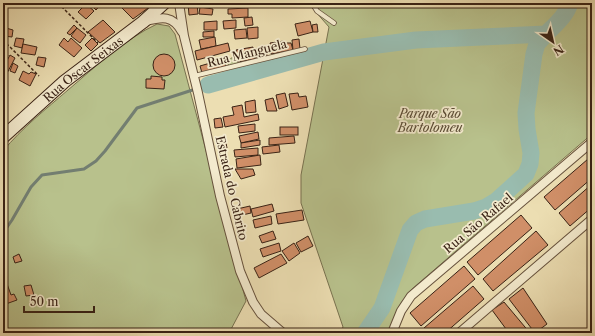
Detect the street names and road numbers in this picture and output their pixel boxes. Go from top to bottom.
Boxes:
street label: Rua Oscar Seixas [40,33,126,105]
street label: Rua Manguela [206,36,289,70]
street label: Estrada do Cabrito [213,134,251,242]
street label: Rua São Rafael [440,189,516,256]

